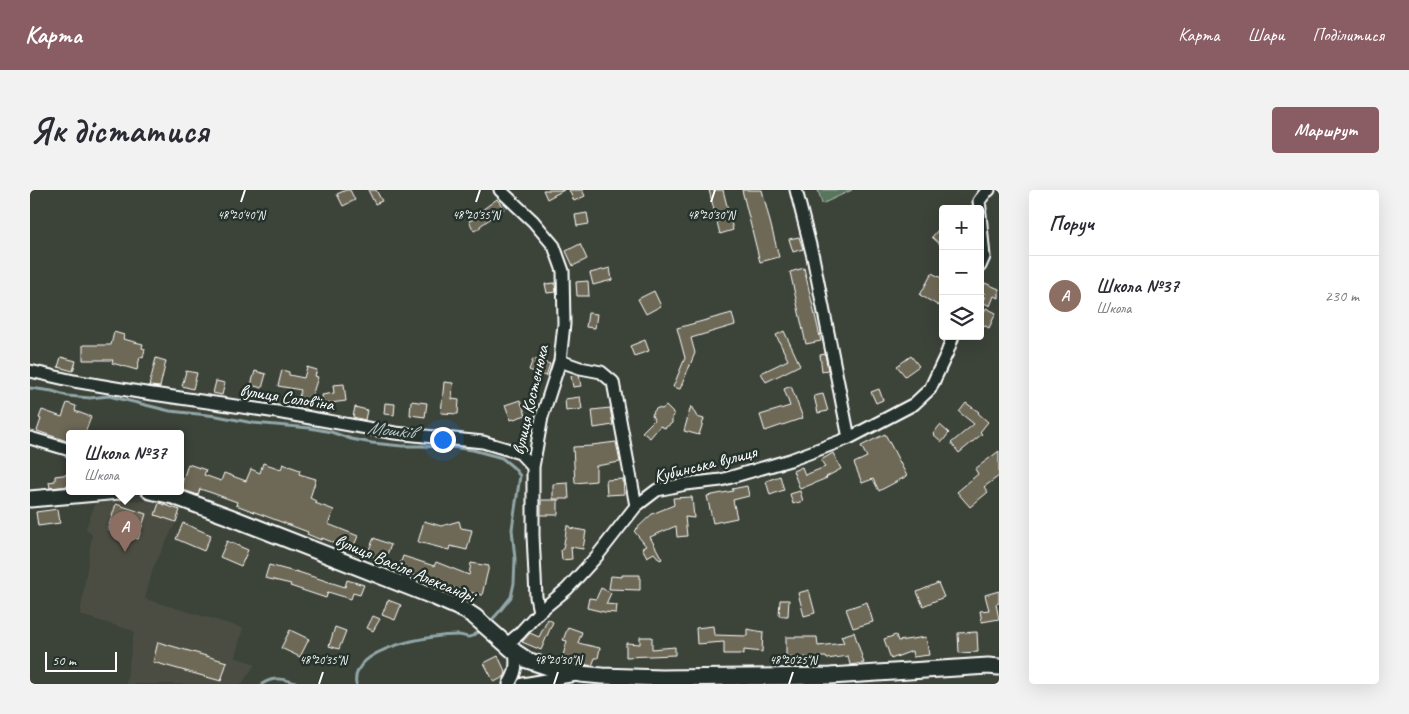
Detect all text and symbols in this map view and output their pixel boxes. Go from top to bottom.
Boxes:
text: Карта [25,20,82,50]
text: Карта [1178,24,1219,46]
text: Шари [1247,24,1284,46]
text: Поділитися [1312,24,1384,46]
button: Маршрут [1272,107,1379,153]
text: Як дістатися [30,108,208,153]
map controls [939,205,984,340]
button: + [939,205,984,250]
text: 48°20'40"N [217,207,266,223]
text: 48°20'35"N [452,207,501,223]
text: 48°20'30"N [687,207,736,223]
text: Поруч [1049,210,1094,236]
button: − [939,250,984,295]
text: Школа №37 [1096,274,1179,298]
text: A [1061,286,1069,306]
text: 230 m [1325,286,1359,306]
button: layers [939,295,984,340]
text: Школа [1096,298,1131,318]
street label: вулиця Костенюка [507,342,554,457]
street label: вулиця Солов'їна [238,379,337,415]
water label: Мошків [366,416,423,445]
your location [430,427,456,453]
popup [66,430,184,495]
street label: Кубинська вулиця [651,440,760,487]
text: Школа №37 [84,441,166,465]
text: Школа [84,465,119,485]
pin: A [109,511,141,552]
street label: вулиця Васіле Александрі [332,529,481,608]
scale bar [45,649,118,672]
text: 50 m [52,652,76,669]
text: 48°20'35"N [299,652,348,668]
text: 48°20'30"N [534,652,583,668]
text: 48°20'25"N [769,652,818,668]

